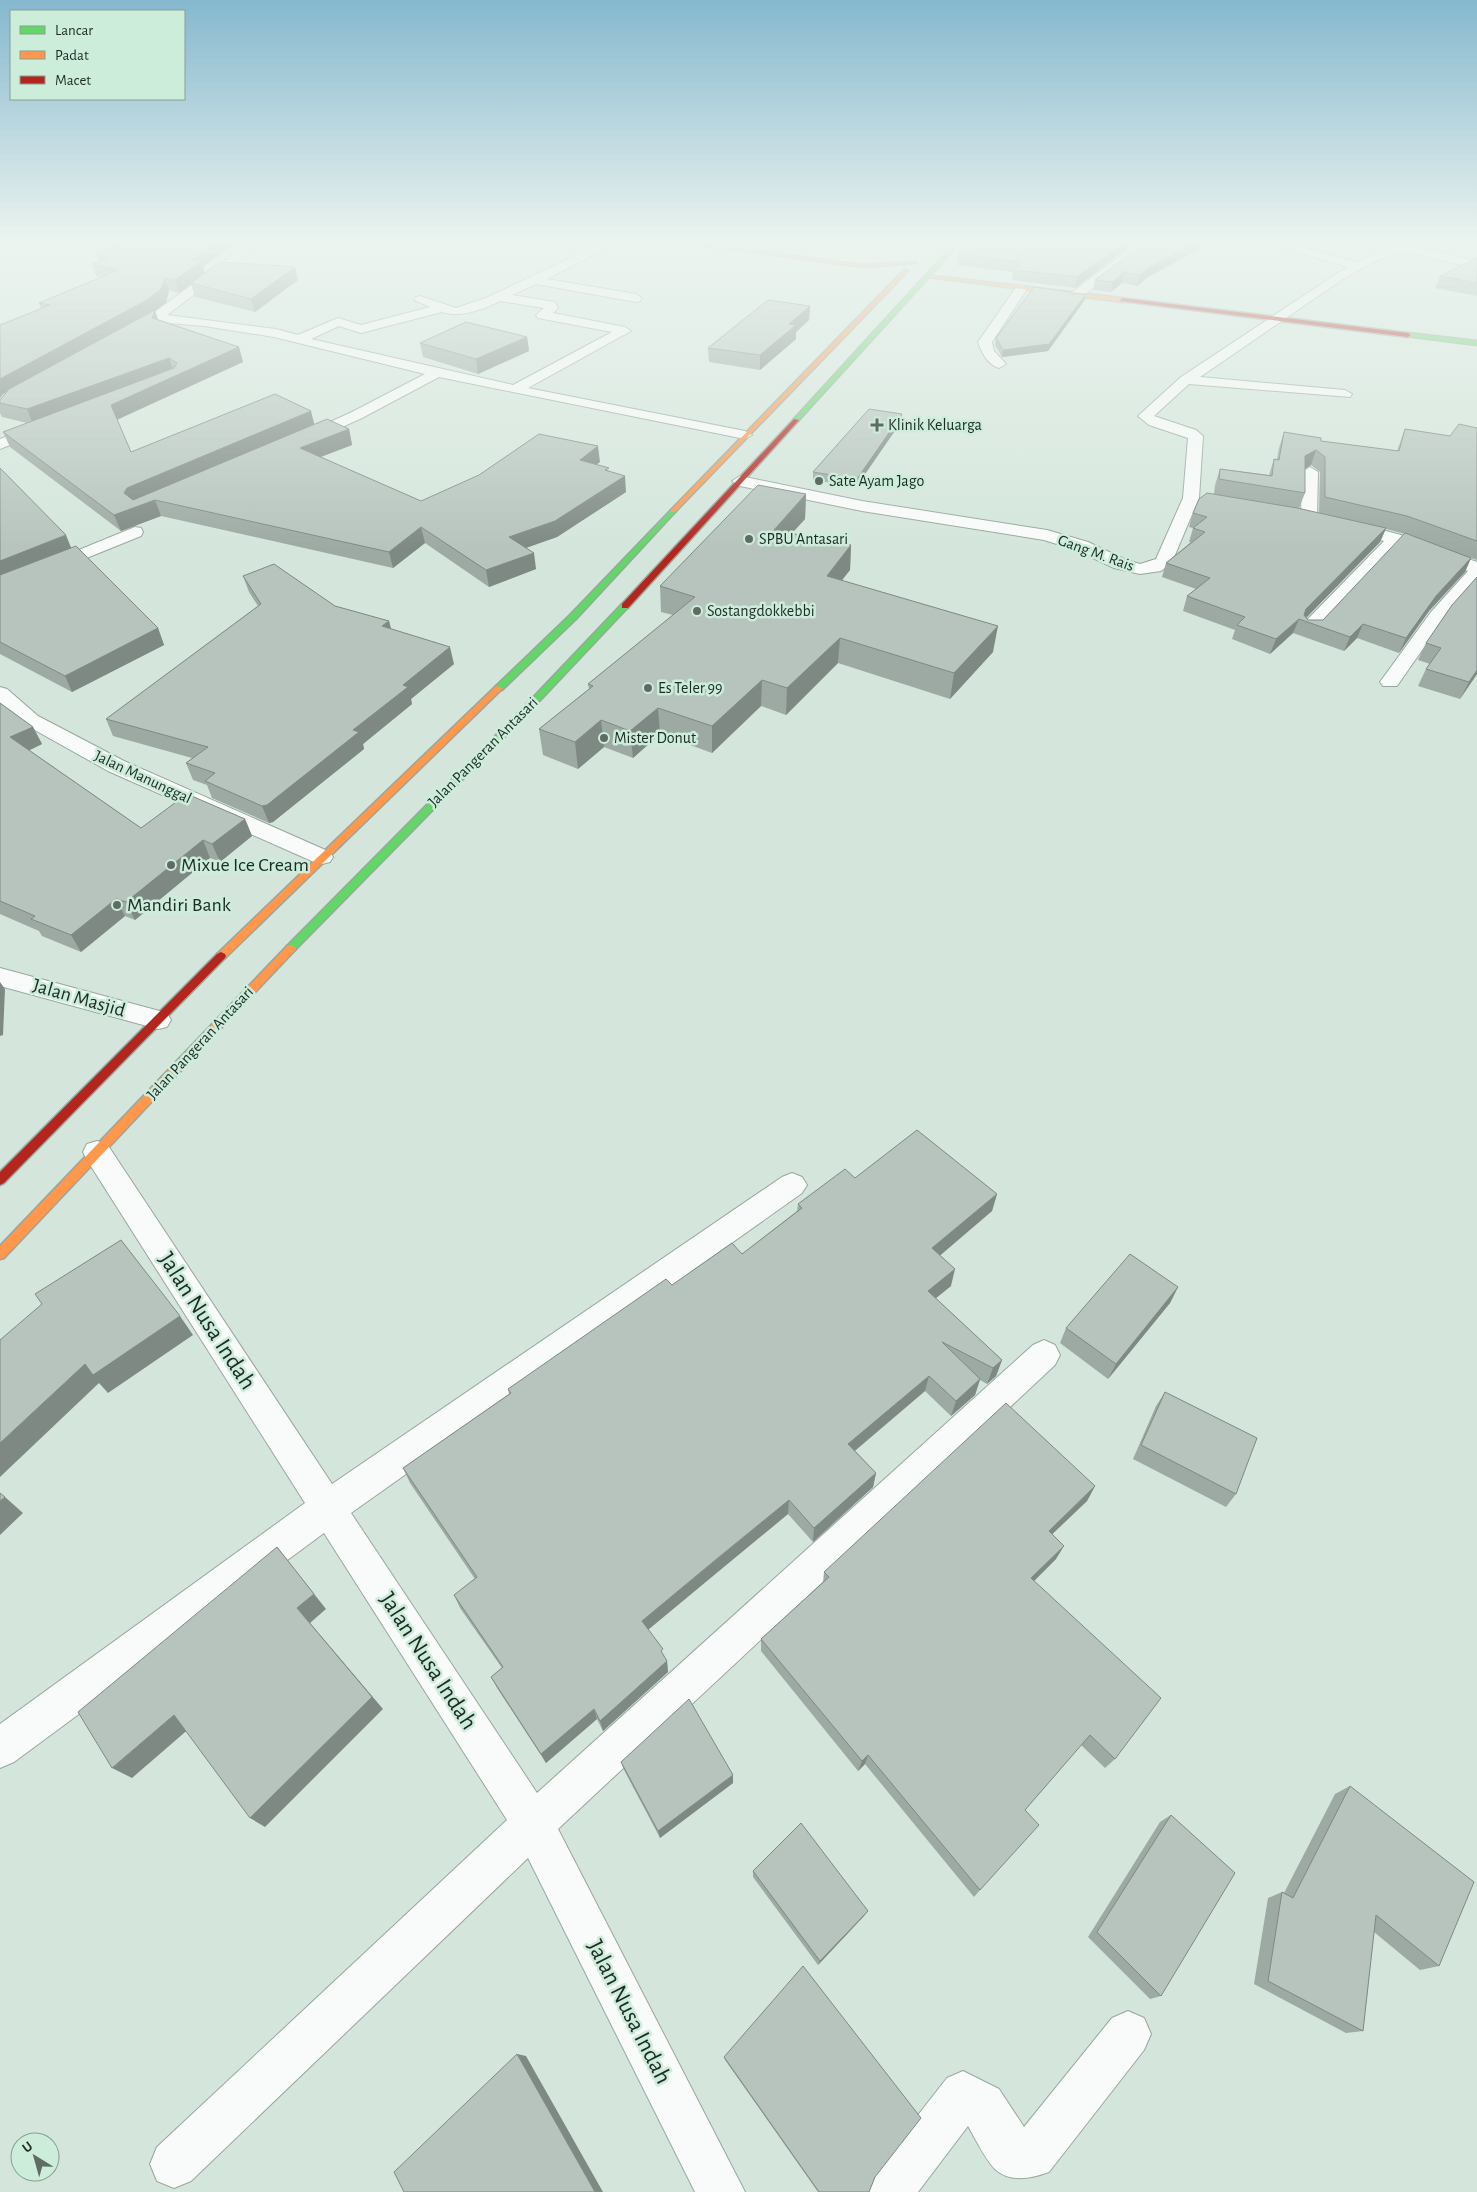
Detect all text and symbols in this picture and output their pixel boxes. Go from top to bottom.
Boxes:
legend [10,10,185,100]
text: Lancar [55,23,93,38]
text: Padat [55,48,89,63]
text: Macet [55,73,91,88]
place label: Klinik Keluarga [888,417,982,433]
marker: Klinik Keluarga [870,418,884,432]
place label: Sate Ayam Jago [829,473,925,490]
marker: Sate Ayam Jago [813,475,825,487]
place label: SPBU Antasari [759,531,848,547]
street label: Gang M. Rais [1056,532,1136,574]
marker: SPBU Antasari [743,533,755,545]
place label: Sostangdokkebbi [707,603,815,619]
marker: Sostangdokkebbi [691,605,703,617]
place label: Es Teler 99 [658,680,723,696]
marker: Es Teler 99 [642,682,654,694]
street label: Jalan Pangeran Antasari [425,694,541,810]
place label: Mister Donut [614,730,696,746]
marker: Mister Donut [598,732,610,744]
street label: Jalan Manunggal [92,748,194,806]
place label: Mixue Ice Cream [181,855,309,875]
marker: Mixue Ice Cream [165,859,177,871]
place label: Mandiri Bank [127,895,231,915]
marker: Mandiri Bank [111,899,123,911]
street label: Jalan Masjid [30,975,128,1021]
street label: Jalan Pangeran Antasari [144,983,256,1103]
street label: Jalan Nusa Indah [154,1248,260,1394]
street label: Jalan Nusa Indah [375,1588,481,1734]
street label: Jalan Nusa Indah [582,1936,676,2088]
north arrow [10,2132,60,2182]
text: U [20,2139,36,2156]

